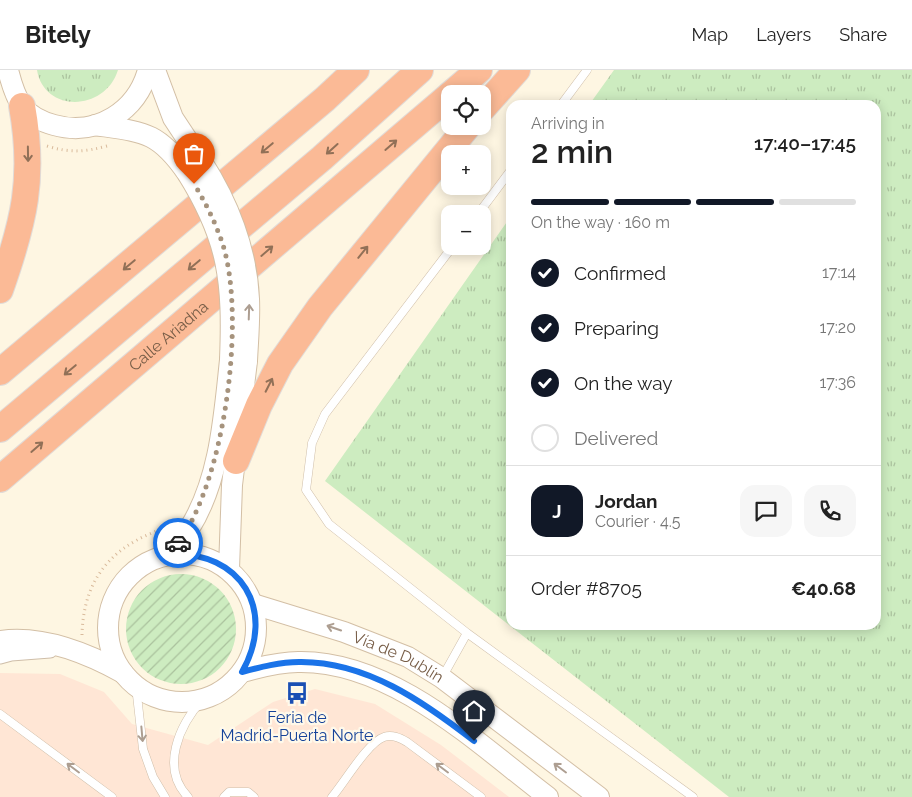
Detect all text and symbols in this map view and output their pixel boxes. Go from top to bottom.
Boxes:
text: Bitely [25,20,91,49]
text: Map [692,24,728,45]
text: Layers [756,24,811,45]
text: Share [839,24,887,45]
map controls [441,85,491,255]
button: locate [441,85,491,135]
text: Arriving in [531,114,605,133]
text: 17:40–17:45 [754,132,856,154]
pin [173,133,215,184]
text: 2 min [531,133,613,170]
icon: bag [180,140,208,168]
one-way arrow [384,140,397,151]
one-way arrow [261,143,274,154]
one-way arrow [325,143,338,155]
button: + [441,145,491,195]
one-way arrow [23,146,33,162]
button: − [441,205,491,255]
text: On the way · 160 m [531,213,670,232]
one-way arrow [260,246,273,257]
one-way arrow [357,246,368,259]
one-way arrow [123,259,136,270]
icon: check [531,259,559,287]
one-way arrow [188,260,201,271]
text: Confirmed [574,262,666,284]
text: 17:14 [822,263,856,282]
street label: Calle Ariadna [125,296,212,375]
one-way arrow [244,304,253,320]
icon: check [531,314,559,342]
text: Preparing [574,317,659,339]
text: 17:20 [820,318,856,337]
one-way arrow [64,364,77,375]
icon: check [531,369,559,397]
text: On the way [574,372,673,394]
text: 17:36 [819,373,856,392]
one-way arrow [264,377,274,392]
text: Delivered [574,427,658,449]
one-way arrow [30,442,43,453]
button: chat [740,485,792,537]
button: phone [804,485,856,537]
text: Jordan [595,490,658,512]
text: J [552,500,562,522]
text: Courier · 4.5 [595,512,680,531]
courier [153,518,203,568]
icon: car [164,529,192,557]
text: Order #8705 [531,577,642,599]
text: €40.68 [791,577,856,599]
one-way arrow [326,623,342,633]
street label: Vía de Dublín [350,627,447,686]
bus stop icon: Feria de Madrid-Puerta Norte [284,680,310,706]
pin [453,690,495,741]
icon: home [460,697,488,725]
place label: Feria de Madrid-Puerta Norte [220,708,374,745]
one-way arrow [137,726,147,742]
one-way arrow [436,762,449,773]
one-way arrow [554,762,567,773]
one-way arrow [66,763,80,773]

